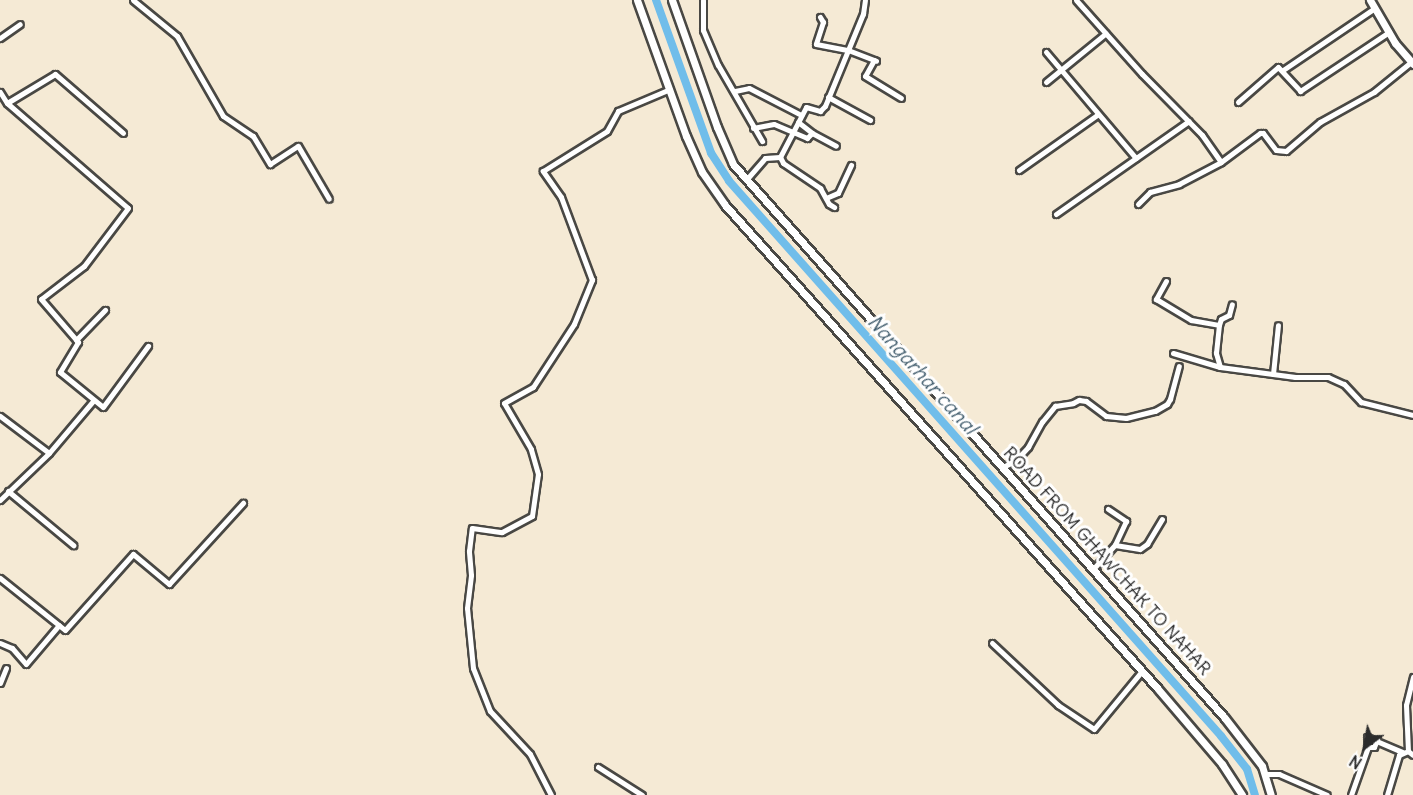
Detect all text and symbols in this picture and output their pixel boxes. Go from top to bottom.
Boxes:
water label: Nangarhar canal [863,309,983,439]
street label: ROAD FROM GHAWCHAK TO NAHAR [999,442,1215,680]
north arrow [1335,717,1395,777]
text: N [1345,751,1365,774]

